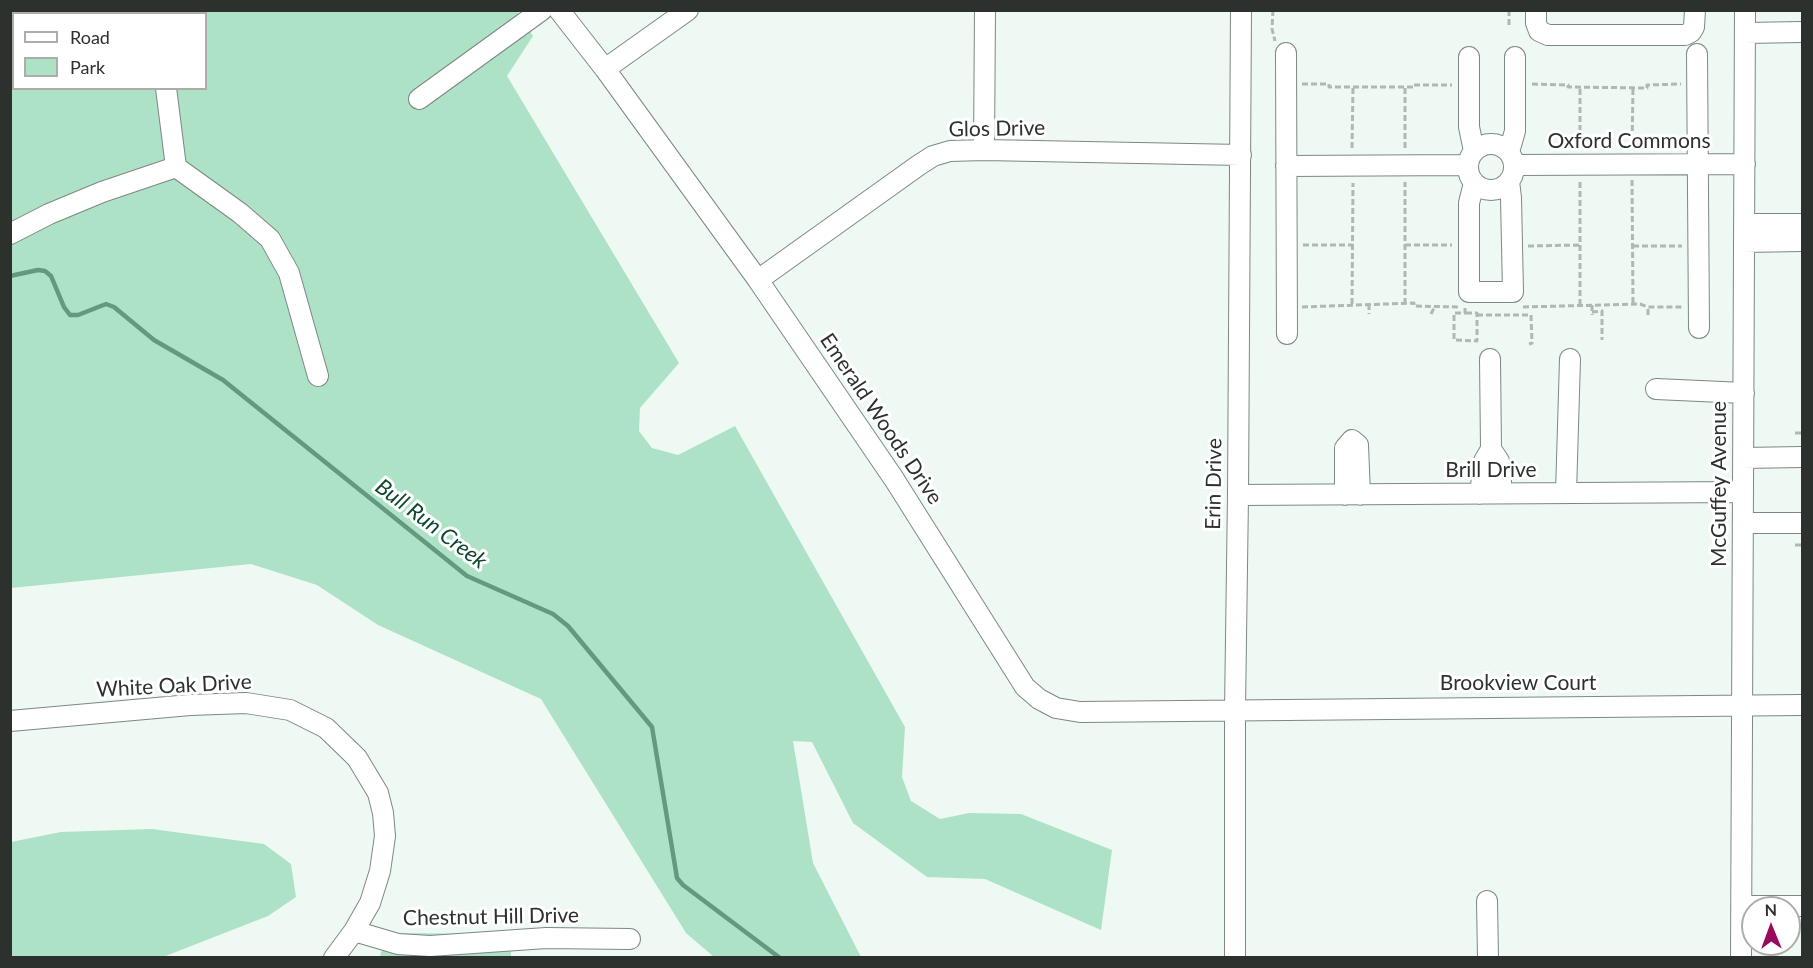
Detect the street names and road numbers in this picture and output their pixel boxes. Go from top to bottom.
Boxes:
street label: Glos Drive [948,116,1046,142]
street label: Oxford Commons [1547,128,1711,154]
street label: Emerald Woods Drive [814,329,948,509]
street label: McGuffey Avenue [1706,401,1732,567]
street label: Erin Drive [1201,438,1227,530]
street label: Brill Drive [1445,457,1537,483]
street label: White Oak Drive [96,669,252,703]
street label: Brookview Court [1440,670,1596,696]
street label: Chestnut Hill Drive [403,903,579,931]

